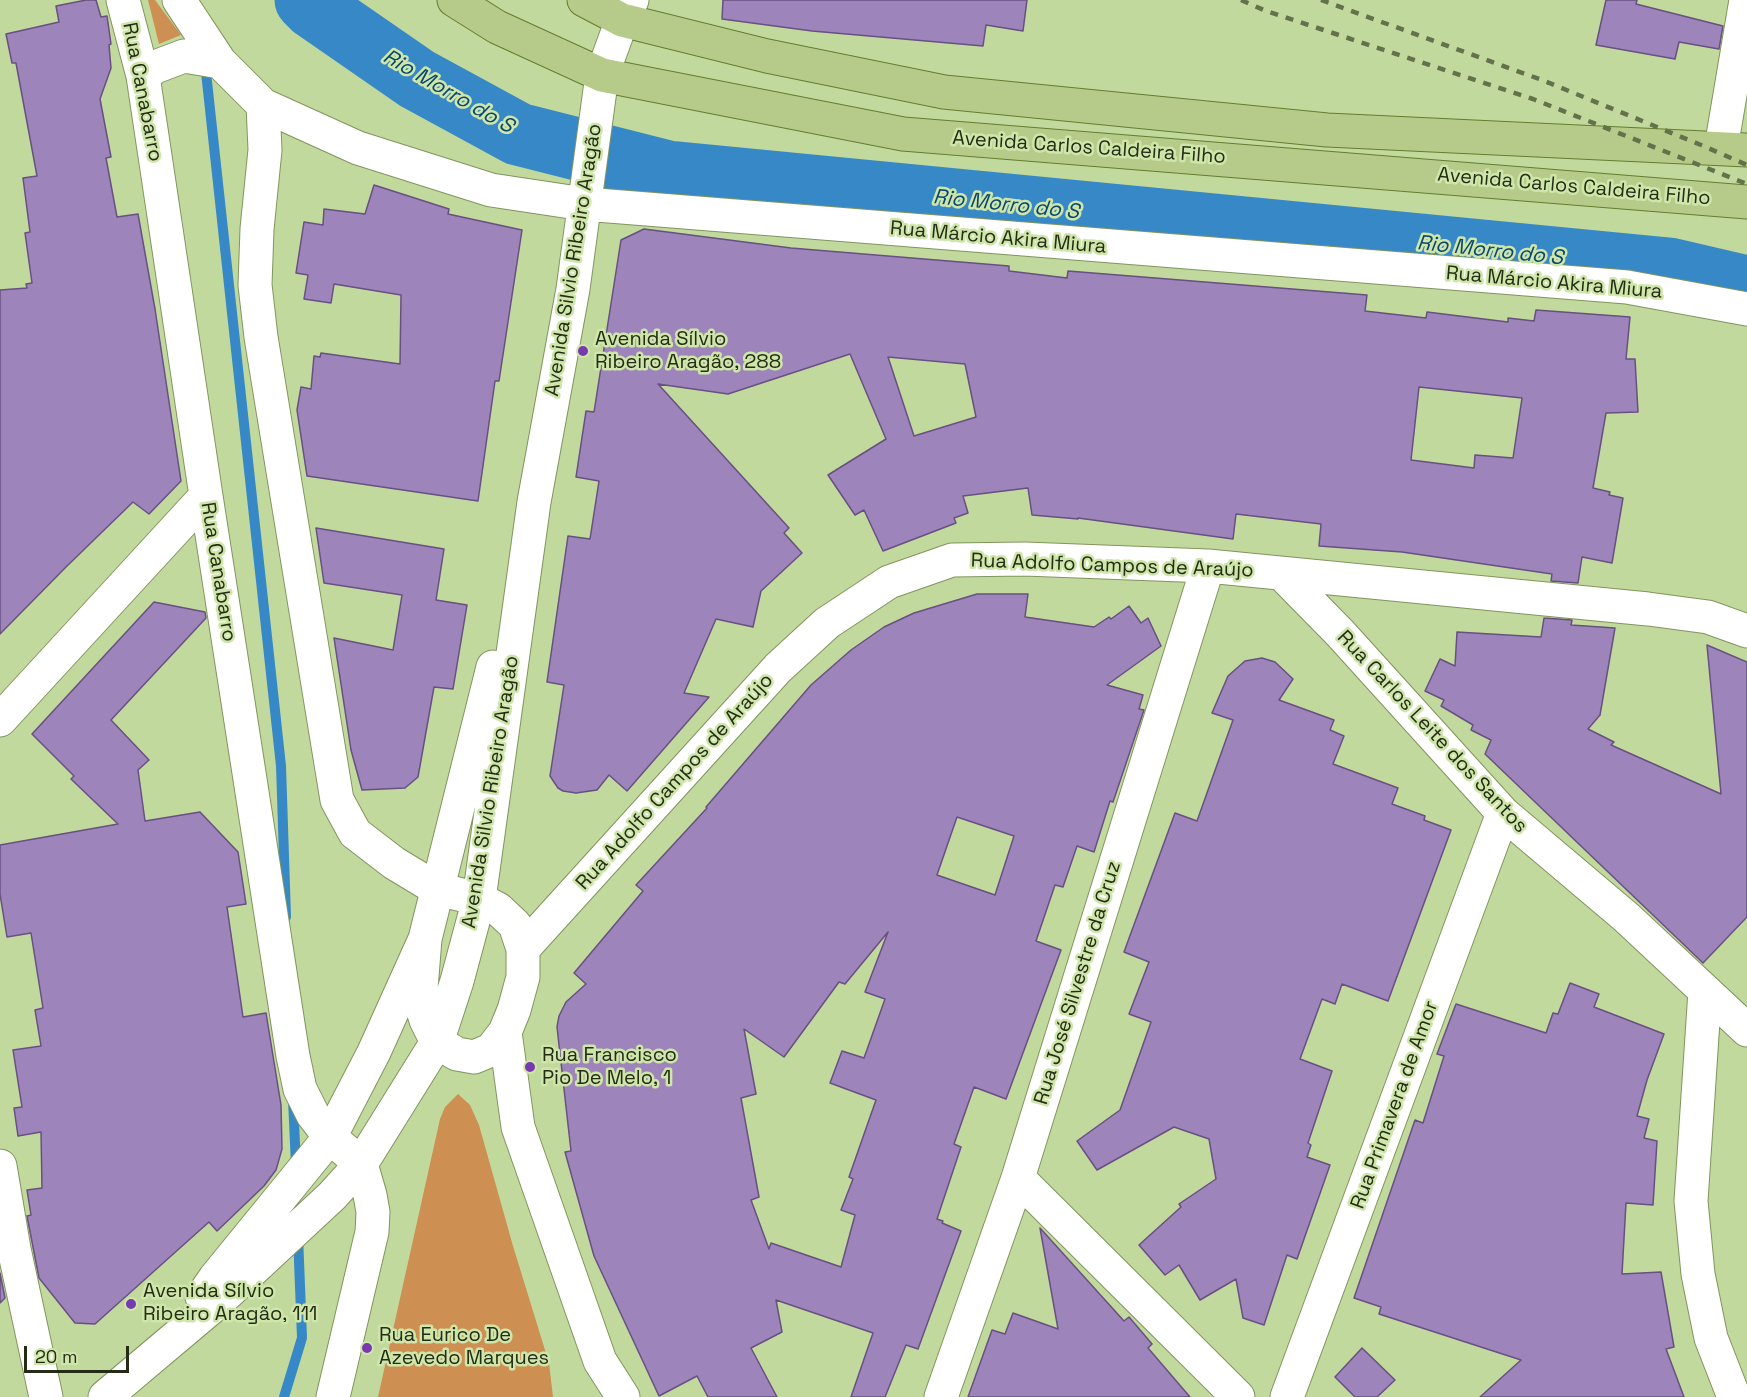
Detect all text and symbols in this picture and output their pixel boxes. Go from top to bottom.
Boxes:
street label: Rua Canabarro [117,20,167,164]
water label: Rio Morro do S [378,44,518,140]
street label: Avenida Silvio Ribeiro Aragão [541,122,607,398]
street label: Avenida Carlos Caldeira Filho [952,126,1226,170]
street label: Avenida Carlos Caldeira Filho [1437,163,1711,211]
water label: Rio Morro do S [932,185,1080,225]
street label: Rua Márcio Akira Miura [889,217,1107,259]
water label: Rio Morro do S [1416,231,1564,271]
street label: Rua Márcio Akira Miura [1445,262,1663,304]
place label: Avenida Sílvio Ribeiro Aragão, 288 [595,328,781,375]
marker: Avenida Sílvio Ribeiro Aragão, 288 [576,344,590,358]
street label: Rua Canabarro [195,500,241,644]
street label: Rua Adolfo Campos de Araújo [970,549,1254,583]
street label: Rua Carlos Leite dos Santos [1332,626,1532,838]
street label: Avenida Silvio Ribeiro Aragão [458,654,524,930]
street label: Rua Adolfo Campos de Araújo [571,669,779,895]
street label: Rua José Silvestre da Cruz [1030,858,1126,1108]
street label: Rua Primavera de Amor [1346,998,1444,1212]
place label: Rua Francisco Pio De Melo, 1 [542,1044,677,1091]
marker: Rua Francisco Pio De Melo, 1 [523,1060,537,1074]
place label: Avenida Sílvio Ribeiro Aragão, 111 [143,1280,317,1327]
marker: Avenida Sílvio Ribeiro Aragão, 111 [124,1297,138,1311]
place label: Rua Eurico De Azevedo Marques [379,1324,549,1371]
scale bar [27,1334,132,1372]
marker: Rua Eurico De Azevedo Marques [360,1341,374,1355]
text: 20 m [35,1345,78,1368]

